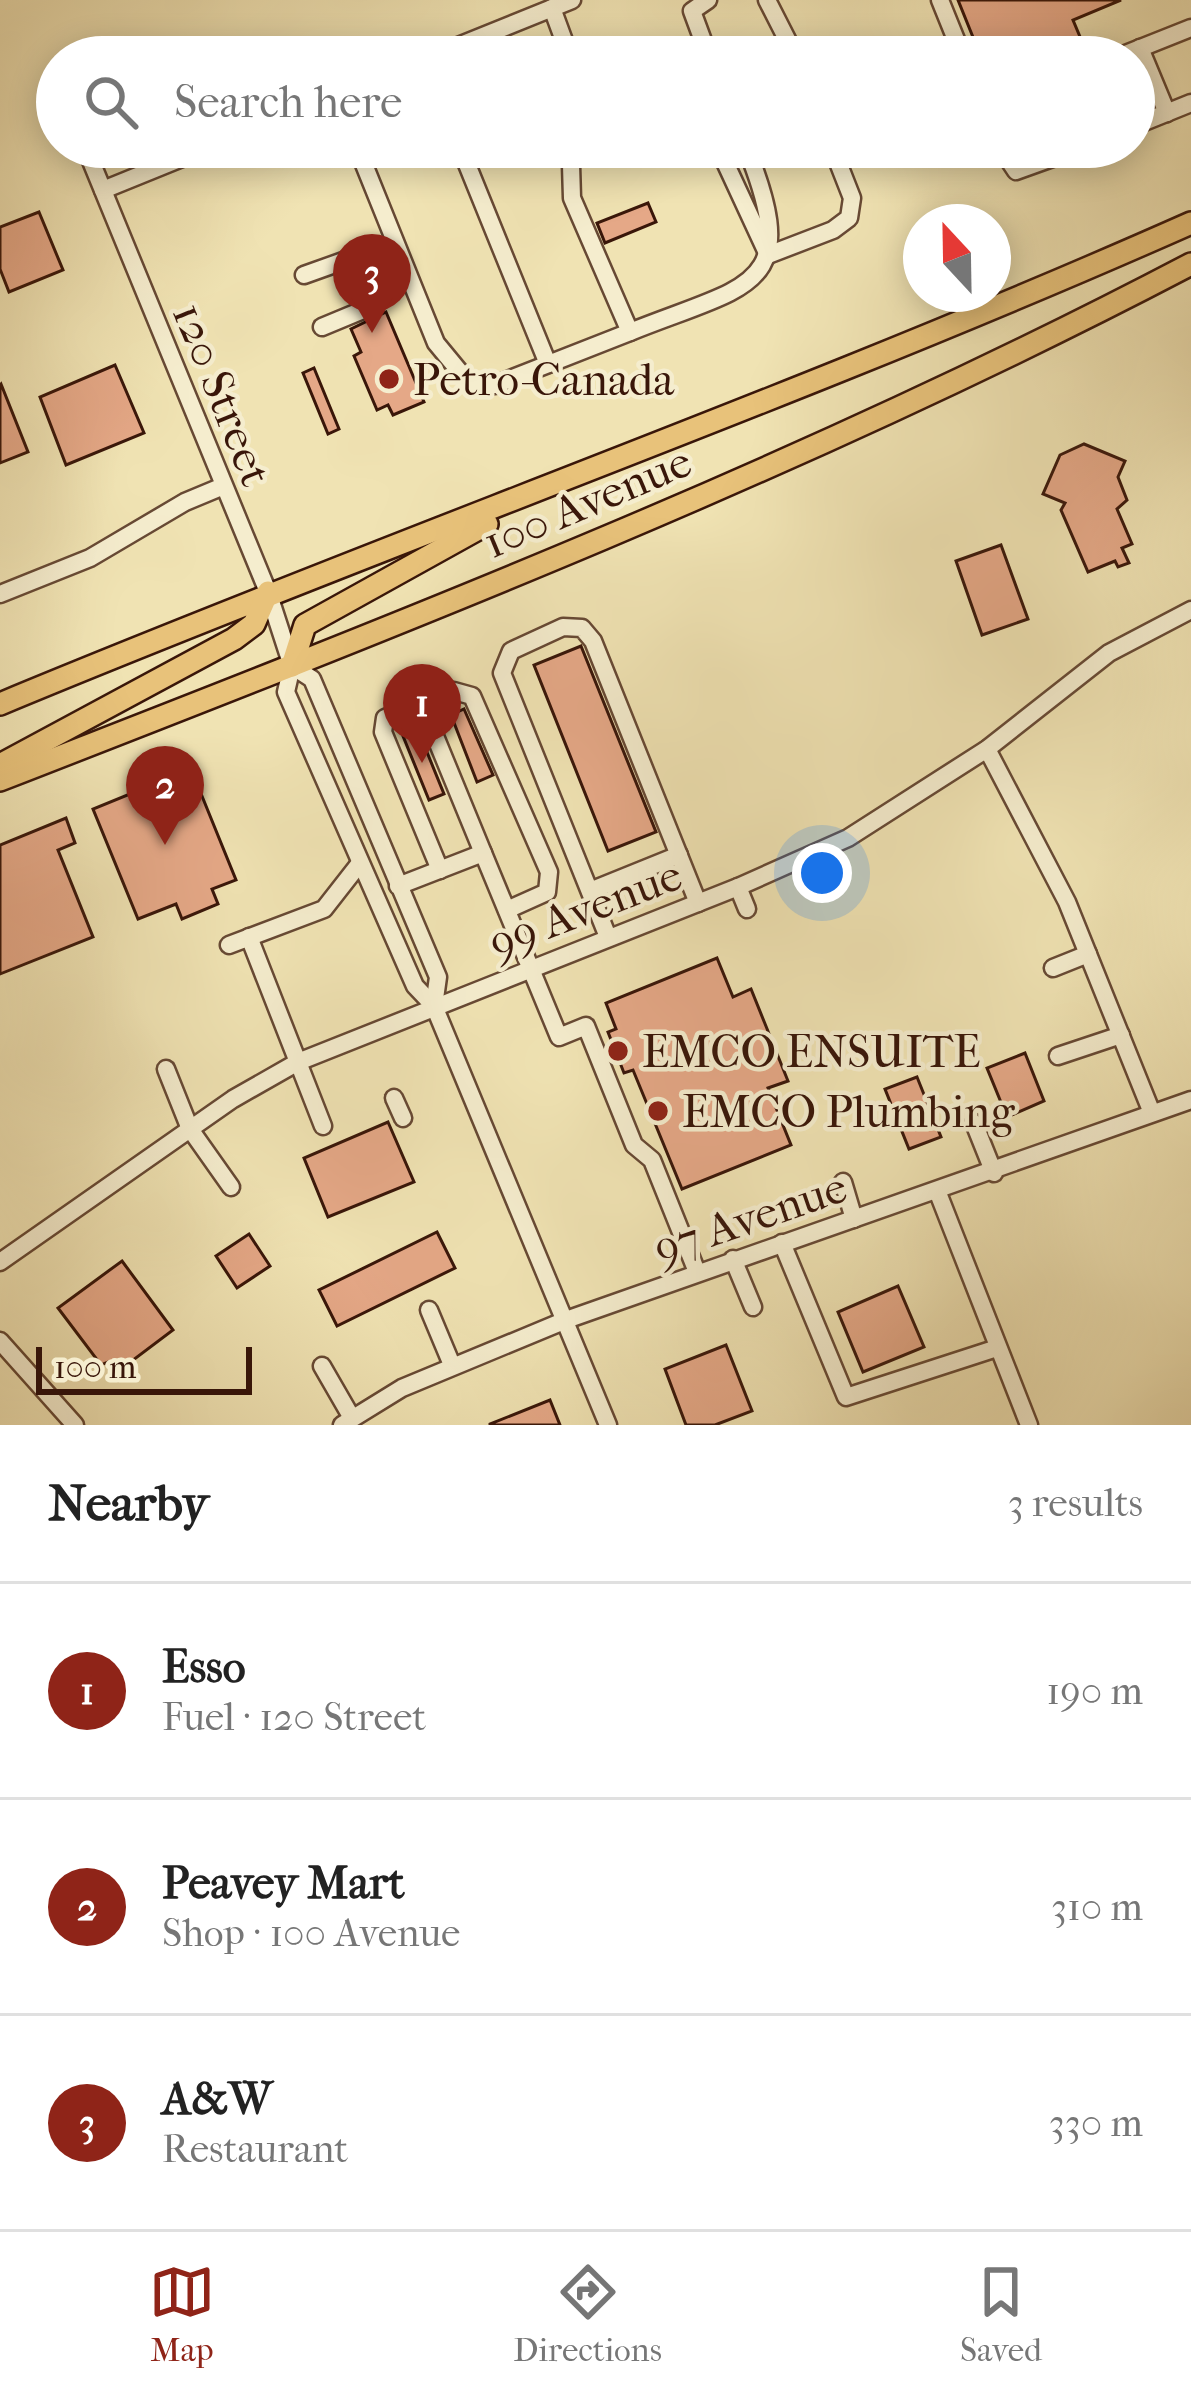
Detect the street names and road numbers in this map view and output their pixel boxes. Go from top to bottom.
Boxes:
street label: 120 Street [161,295,282,494]
street label: 100 Avenue [476,435,699,570]
street label: 99 Avenue [482,848,689,970]
street label: 97 Avenue [647,1161,854,1276]

